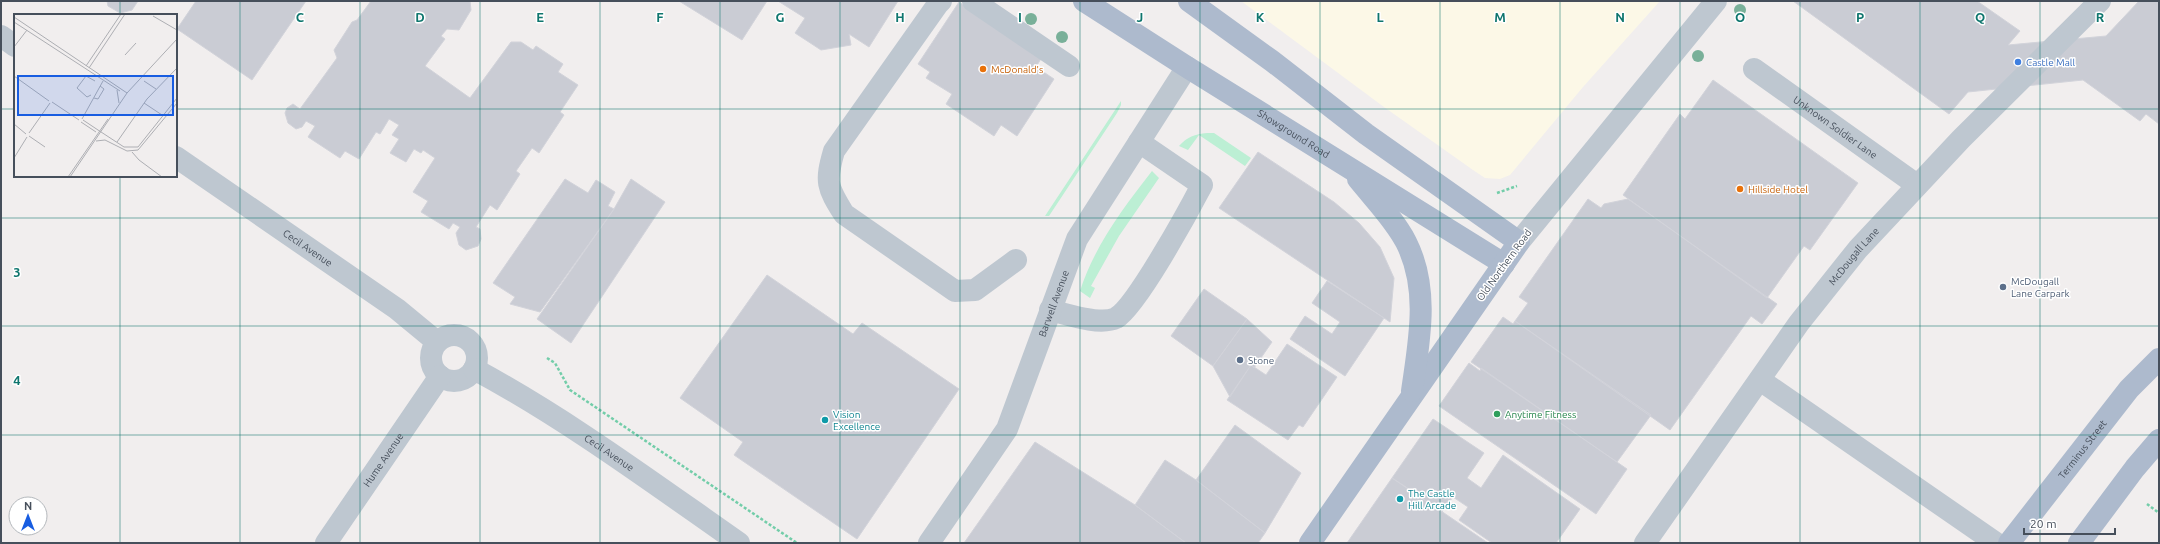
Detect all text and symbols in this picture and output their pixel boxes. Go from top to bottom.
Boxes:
text: C [296,10,305,24]
text: D [415,10,425,24]
text: E [536,10,544,24]
text: F [656,10,664,24]
text: G [776,10,785,24]
text: H [895,10,905,24]
text: I [1018,10,1022,24]
text: J [1137,10,1143,24]
text: K [1256,10,1265,24]
text: L [1376,10,1384,24]
text: M [1494,10,1506,24]
text: N [1615,10,1625,24]
text: O [1735,10,1745,24]
text: P [1856,10,1864,24]
text: Q [1975,10,1985,24]
text: R [2096,10,2105,24]
inset map [14,14,177,177]
marker: Castle Mall [2013,57,2023,67]
place label: Castle Mall [2026,57,2075,68]
marker: McDonald's [978,64,988,74]
place label: McDonald's [991,64,1043,75]
street label: Unknown Soldier Lane [1791,93,1879,160]
street label: Showground Road [1256,107,1332,160]
marker: Hillside Hotel [1735,184,1745,194]
place label: Hillside Hotel [1748,184,1808,195]
street label: McDougall Lane [1826,225,1881,287]
street label: Cecil Avenue [281,227,335,268]
street label: Old Northern Road [1474,227,1534,303]
text: 3 [13,265,21,279]
street label: Barwell Avenue [1036,269,1071,338]
place label: McDougall Lane Carpark [2011,276,2070,299]
marker: McDougall Lane Carpark [1998,282,2008,292]
marker: Stone [1235,355,1245,365]
place label: Stone [1248,355,1274,366]
text: 4 [13,373,21,387]
place label: Vision Excellence [833,409,880,432]
marker: Anytime Fitness [1492,409,1502,419]
place label: Anytime Fitness [1505,409,1576,420]
marker: Vision Excellence [820,415,830,425]
street label: Terminus Street [2056,417,2109,481]
street label: Hume Avenue [361,430,405,489]
street label: Cecil Avenue [582,432,636,473]
place label: The Castle Hill Arcade [1408,488,1456,511]
marker: The Castle Hill Arcade [1395,494,1405,504]
north arrow [8,496,48,536]
text: N [24,500,32,512]
scale bar [2024,510,2115,536]
text: 20 m [2030,517,2057,530]

